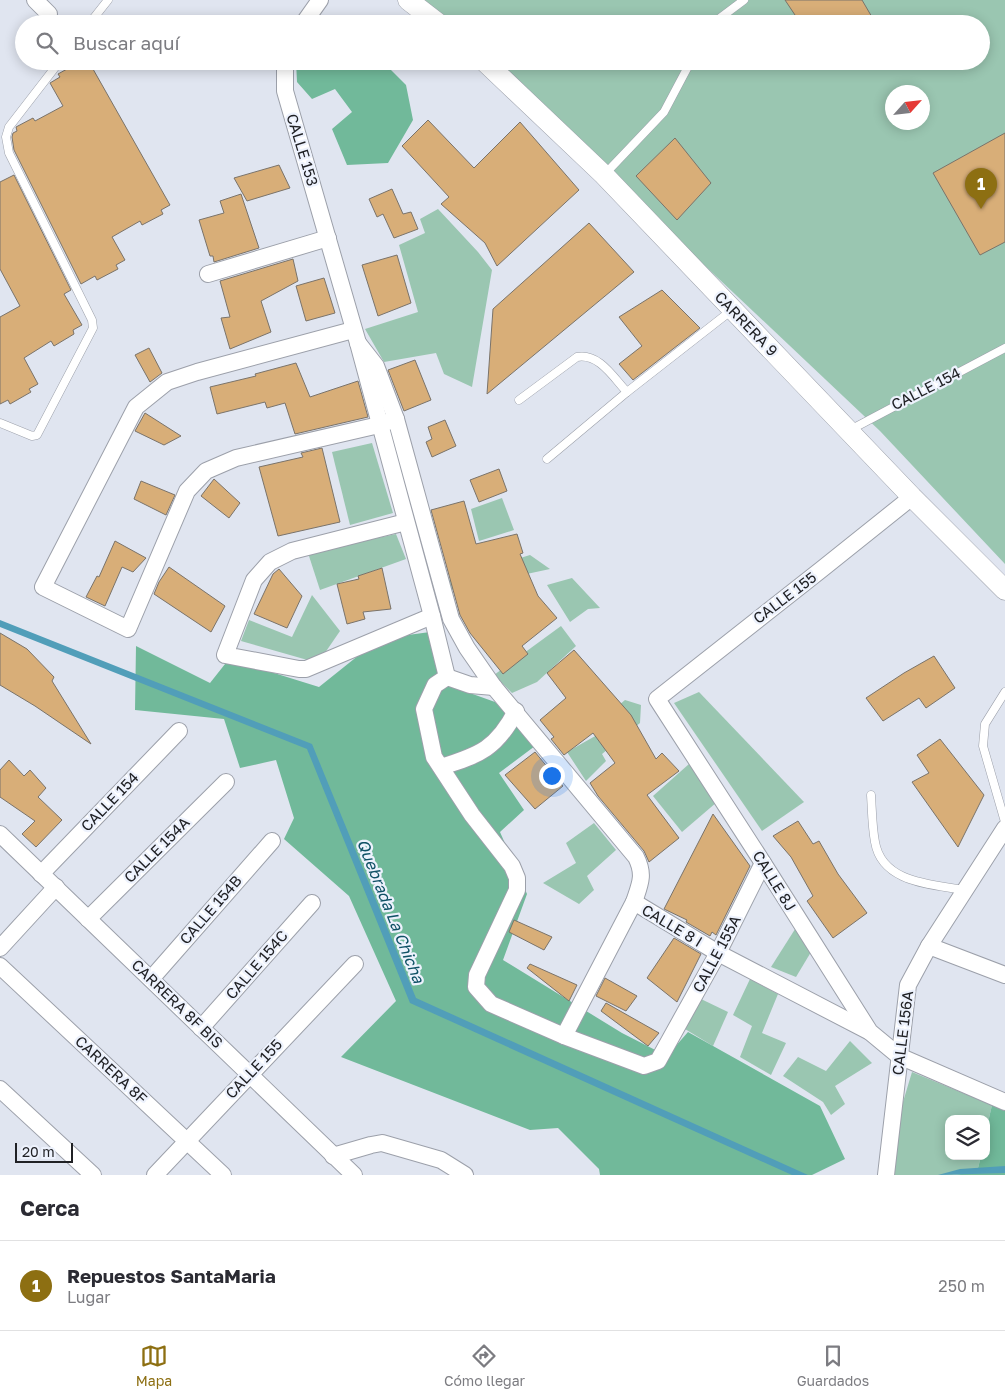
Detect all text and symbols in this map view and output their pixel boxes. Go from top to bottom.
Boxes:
search box [15,15,990,70]
icon: search [33,29,61,57]
text: Buscar aquí [73,31,180,54]
north arrow [885,85,930,130]
street label: CALLE 153 [283,111,322,188]
pin: 1 [965,168,997,209]
street label: CARRERA 9 [712,287,782,359]
street label: CALLE 154 [888,363,963,413]
street label: CALLE 155 [749,568,820,627]
your location [539,763,565,789]
street label: CALLE 154 [77,768,142,835]
street label: CALLE 154A [120,813,193,886]
water label: Quebrada La Chicha [353,836,429,987]
street label: CALLE 8J [749,847,800,914]
street label: CALLE 154B [176,871,245,947]
street label: CALLE 8 I [639,900,706,950]
street label: CALLE 155A [688,912,744,995]
street label: CALLE 154C [221,926,291,1002]
street label: CARRERA 8F BIS [128,955,227,1051]
street label: CALLE 156A [888,990,916,1076]
street label: CARRERA 8F [72,1031,151,1107]
street label: CALLE 155 [221,1035,285,1102]
map controls [945,1115,990,1160]
button: layers [945,1115,990,1160]
scale bar [15,1140,72,1163]
text: 20 m [22,1143,55,1160]
text: Cerca [20,1195,79,1221]
text: Repuestos SantaMaria [67,1264,276,1287]
text: 1 [32,1276,40,1296]
text: 250 m [938,1276,985,1296]
text: Lugar [67,1287,111,1307]
tab: Mapa [136,1342,172,1389]
tab: Cómo llegar [444,1342,525,1389]
tab: Guardados [797,1342,869,1389]

